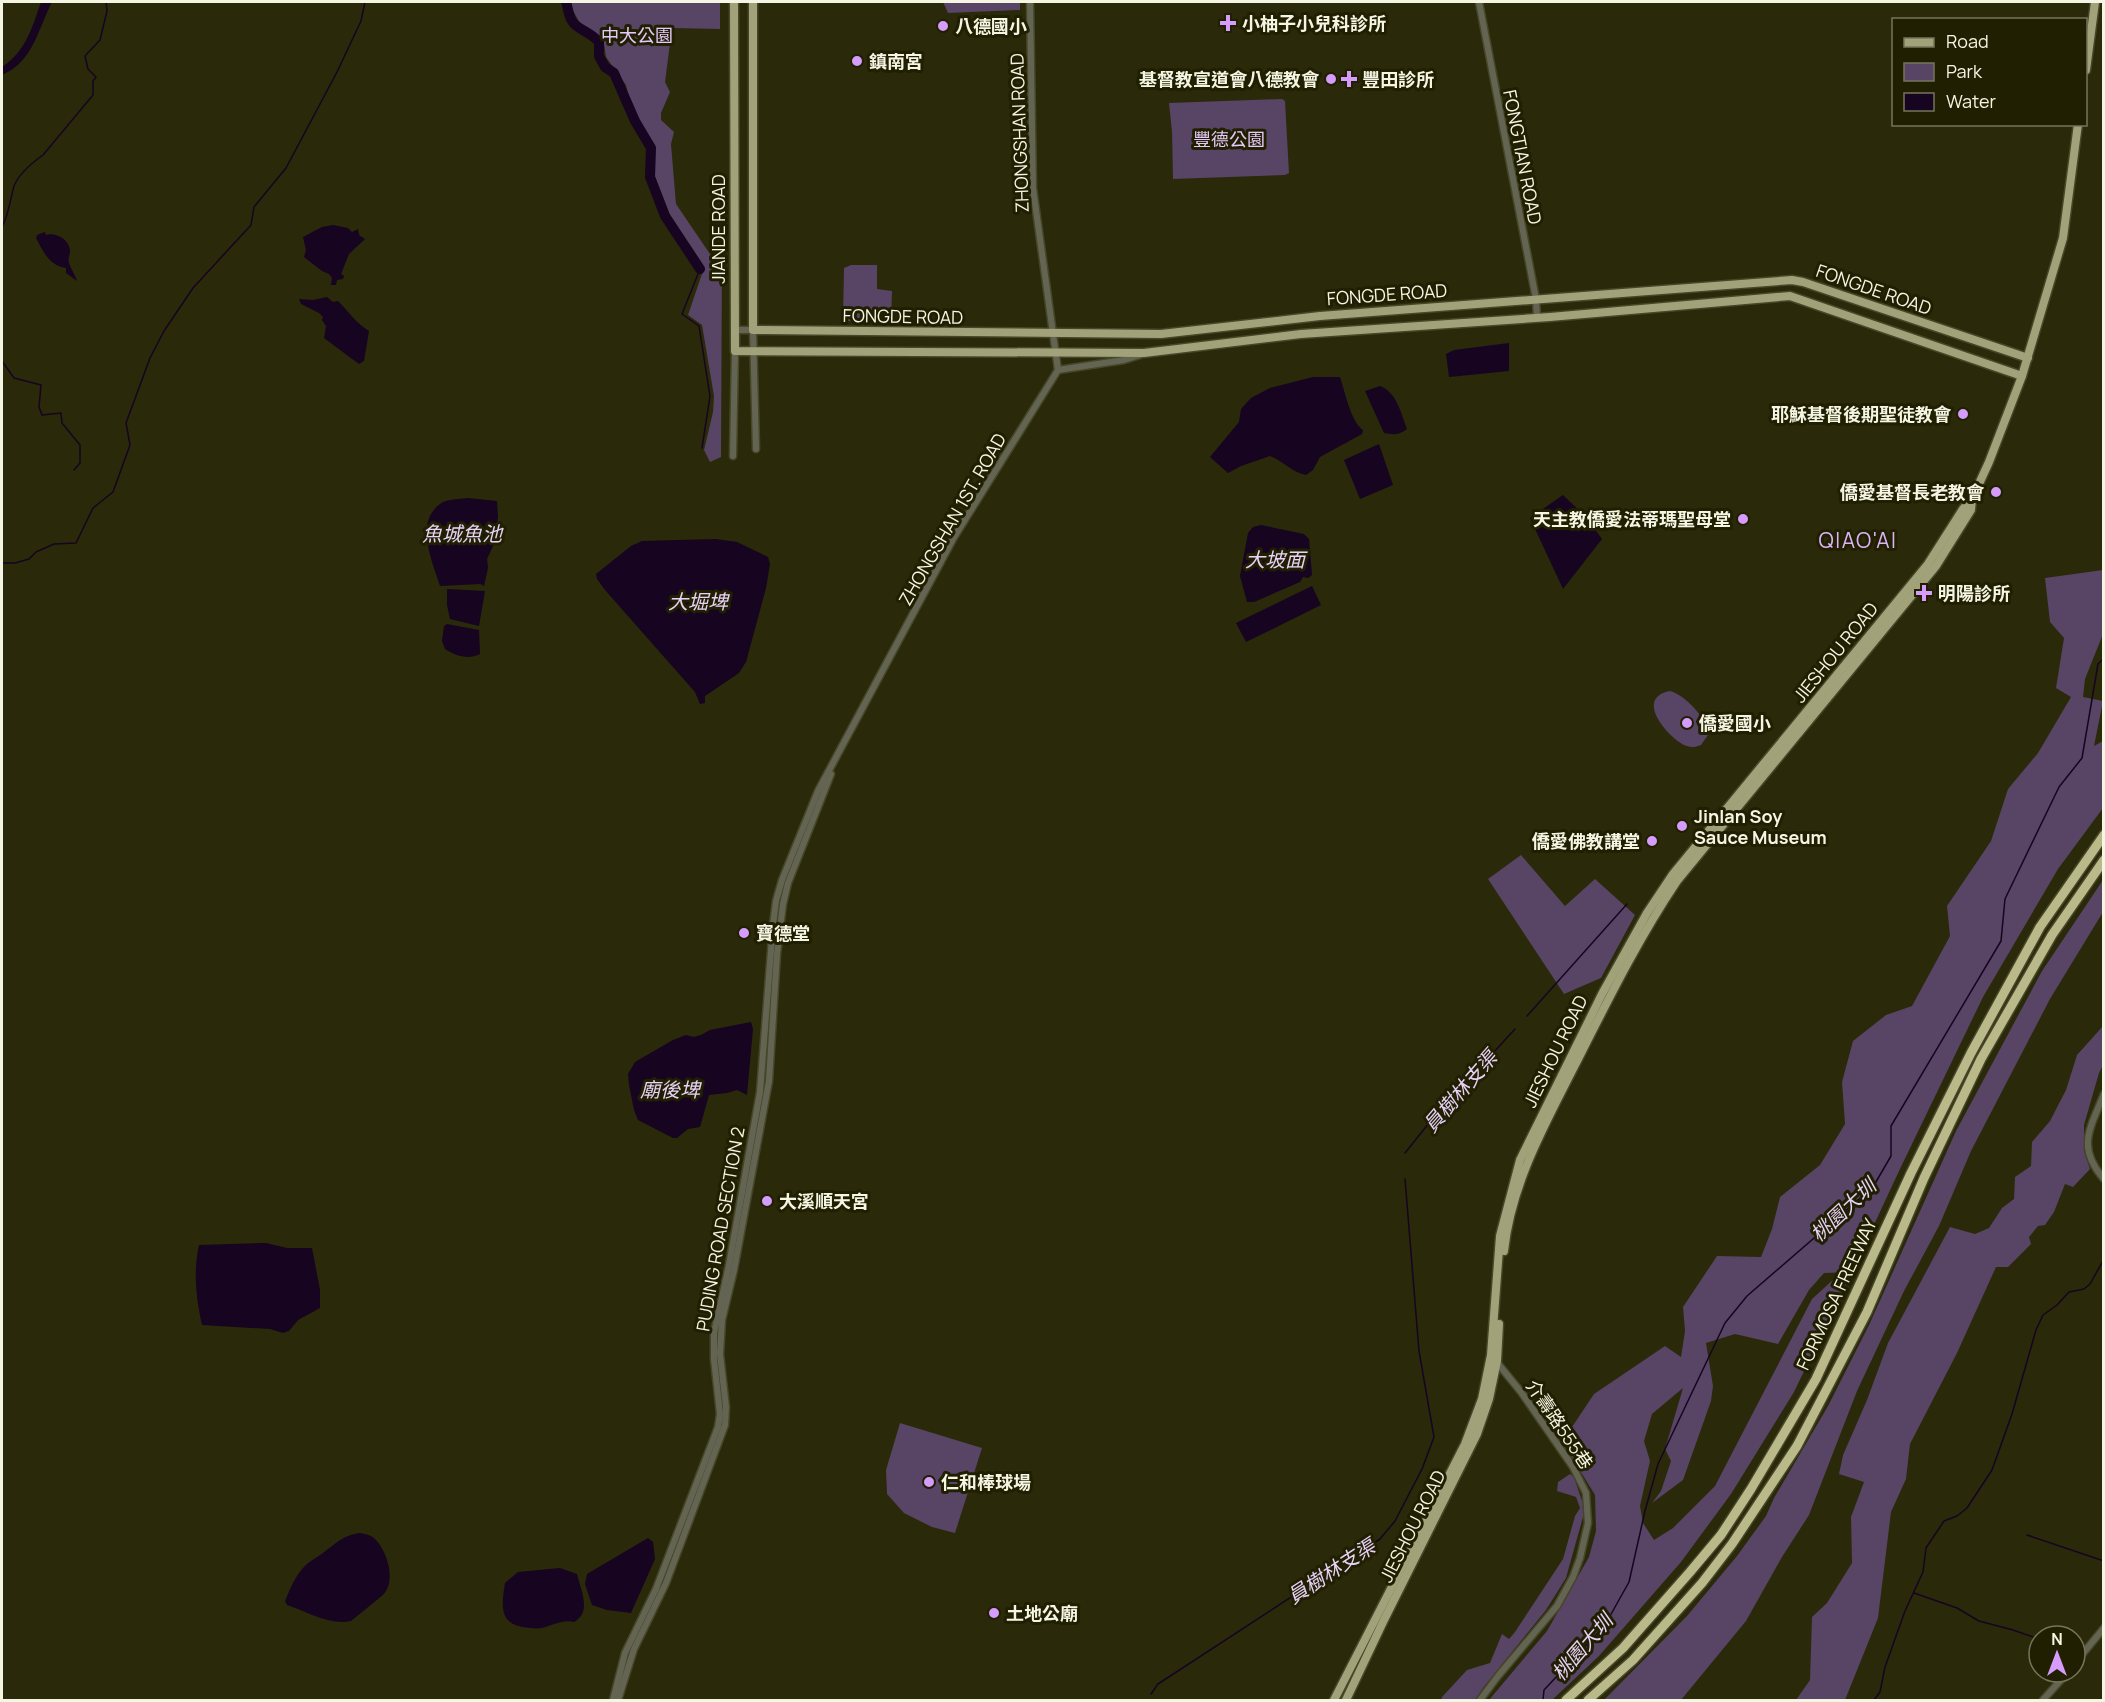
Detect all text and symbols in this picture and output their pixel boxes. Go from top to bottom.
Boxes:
place label: 小柚子小兒科診所 [1242,11,1386,35]
place label: 八德國小 [955,14,1027,38]
marker: 小柚子小兒科診所 [1219,14,1237,32]
legend [1892,18,2087,126]
marker: 八德國小 [936,19,950,33]
park label: 中大公園 [601,23,673,47]
text: Road [1946,29,1989,53]
place label: 鎮南宮 [869,49,923,73]
street label: ZHONGSHAN ROAD [1004,53,1034,213]
marker: 鎮南宮 [850,54,864,68]
text: Park [1946,59,1983,83]
place label: 基督教宣道會八德教會 [1139,67,1320,91]
place label: 豐田診所 [1362,67,1434,91]
marker: 豐田診所 [1340,70,1358,88]
marker: 基督教宣道會八德教會 [1324,72,1338,86]
street label: FONGTIAN ROAD [1498,88,1548,226]
text: Water [1946,89,1996,113]
park label: 豐德公園 [1193,127,1265,151]
street label: JIANDE ROAD [706,174,730,284]
street label: FONGDE ROAD [1813,258,1935,320]
street label: FONGDE ROAD [1326,278,1448,310]
street label: FONGDE ROAD [843,303,963,329]
place label: 耶穌基督後期聖徒教會 [1771,402,1952,426]
marker: 耶穌基督後期聖徒教會 [1956,407,1970,421]
street label: ZHONGSHAN 1ST. ROAD [893,429,1011,609]
place label: 僑愛基督長老教會 [1839,480,1985,504]
marker: 僑愛基督長老教會 [1989,485,2003,499]
place label: 天主教僑愛法蒂瑪聖母堂 [1533,507,1731,531]
marker: 天主教僑愛法蒂瑪聖母堂 [1736,512,1750,526]
water label: 魚城魚池 [422,520,504,547]
district label: QIAO'AI [1819,526,1897,554]
water label: 大坡面 [1245,546,1308,573]
place label: 明陽診所 [1938,581,2010,605]
marker: 明陽診所 [1915,584,1933,602]
water label: 大堀埤 [668,588,730,615]
street label: JIESHOU ROAD [1787,597,1883,707]
place label: 僑愛國小 [1698,711,1771,735]
marker: 僑愛國小 [1680,716,1694,730]
place label: Jinlan Soy Sauce Museum [1694,804,1827,849]
marker: Jinlan Soy Sauce Museum [1675,819,1689,833]
place label: 僑愛佛教講堂 [1531,829,1640,853]
marker: 僑愛佛教講堂 [1645,834,1659,848]
place label: 寶德堂 [756,921,810,945]
marker: 寶德堂 [737,926,751,940]
street label: JIESHOU ROAD [1517,991,1593,1111]
water label: 員樹林支渠 [1417,1042,1505,1138]
water label: 廟後埤 [640,1076,702,1103]
street label: PUDING ROAD SECTION 2 [690,1125,750,1333]
water label: 桃園大圳 [1805,1171,1884,1247]
place label: 大溪順天宮 [779,1189,869,1213]
marker: 大溪順天宮 [760,1194,774,1208]
street label: FORMOSA FREEWAY [1790,1213,1882,1374]
street label: 介壽路555巷 [1521,1375,1599,1473]
street label: JIESHOU ROAD [1373,1466,1451,1586]
place label: 仁和棒球場 [941,1470,1031,1494]
marker: 仁和棒球場 [922,1475,936,1489]
water label: 員樹林支渠 [1282,1531,1383,1610]
place label: 土地公廟 [1006,1601,1078,1625]
marker: 土地公廟 [987,1606,1001,1620]
water label: 桃園大圳 [1546,1606,1620,1686]
north arrow [2027,1624,2087,1684]
text: N [2051,1628,2063,1650]

